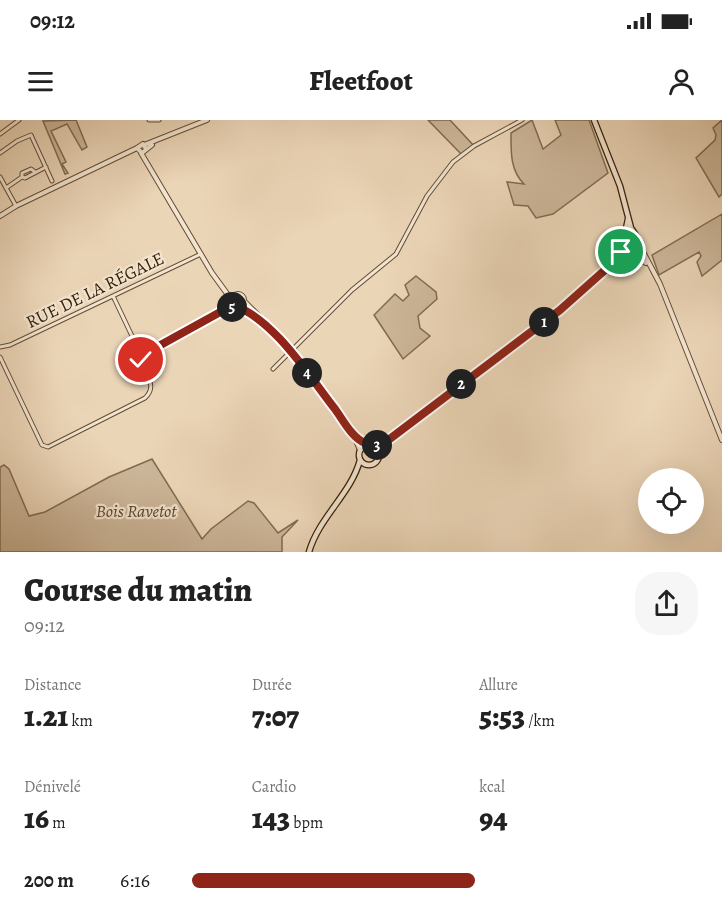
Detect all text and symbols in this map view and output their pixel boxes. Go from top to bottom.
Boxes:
text: 09:12 [30,6,75,36]
text: Fleetfoot [309,63,413,99]
icon: menu [24,65,57,98]
icon: person [665,65,698,98]
pin [595,226,646,277]
icon: arrive [604,235,637,268]
street label: RUE DE LA RÉGALE [22,246,168,334]
pin: 5 [217,292,247,322]
text: 5 [229,296,235,318]
pin: 1 [529,307,559,337]
text: 1 [541,311,547,333]
pin [115,334,166,385]
icon: check [124,343,157,376]
pin: 4 [292,358,322,388]
text: 4 [303,362,311,384]
pin: 2 [446,369,476,399]
text: 2 [457,373,465,395]
pin: 3 [362,430,392,460]
text: 3 [374,434,380,456]
map controls [638,468,704,534]
button: locate [638,468,704,534]
park label: Bois Ravetot [96,499,177,523]
text: Course du matin [24,567,252,612]
button: share [635,572,698,635]
text: 09:12 [24,612,65,639]
text: Distance [24,674,81,696]
text: Durée [252,674,292,696]
text: Allure [479,674,518,696]
text: 1.21 [24,696,68,736]
text: 7:07 [252,696,299,736]
text: 5:53 [479,696,525,736]
text: km [68,710,93,732]
text: /km [525,710,555,732]
text: Dénivelé [24,776,81,798]
text: Cardio [252,776,296,798]
text: kcal [479,776,505,798]
text: 16 [24,798,49,838]
text: 143 [252,798,290,838]
text: 94 [479,798,508,838]
text: m [49,812,66,834]
text: bpm [290,812,323,834]
text: 200 m [24,867,74,894]
text: 6:16 [120,867,150,894]

